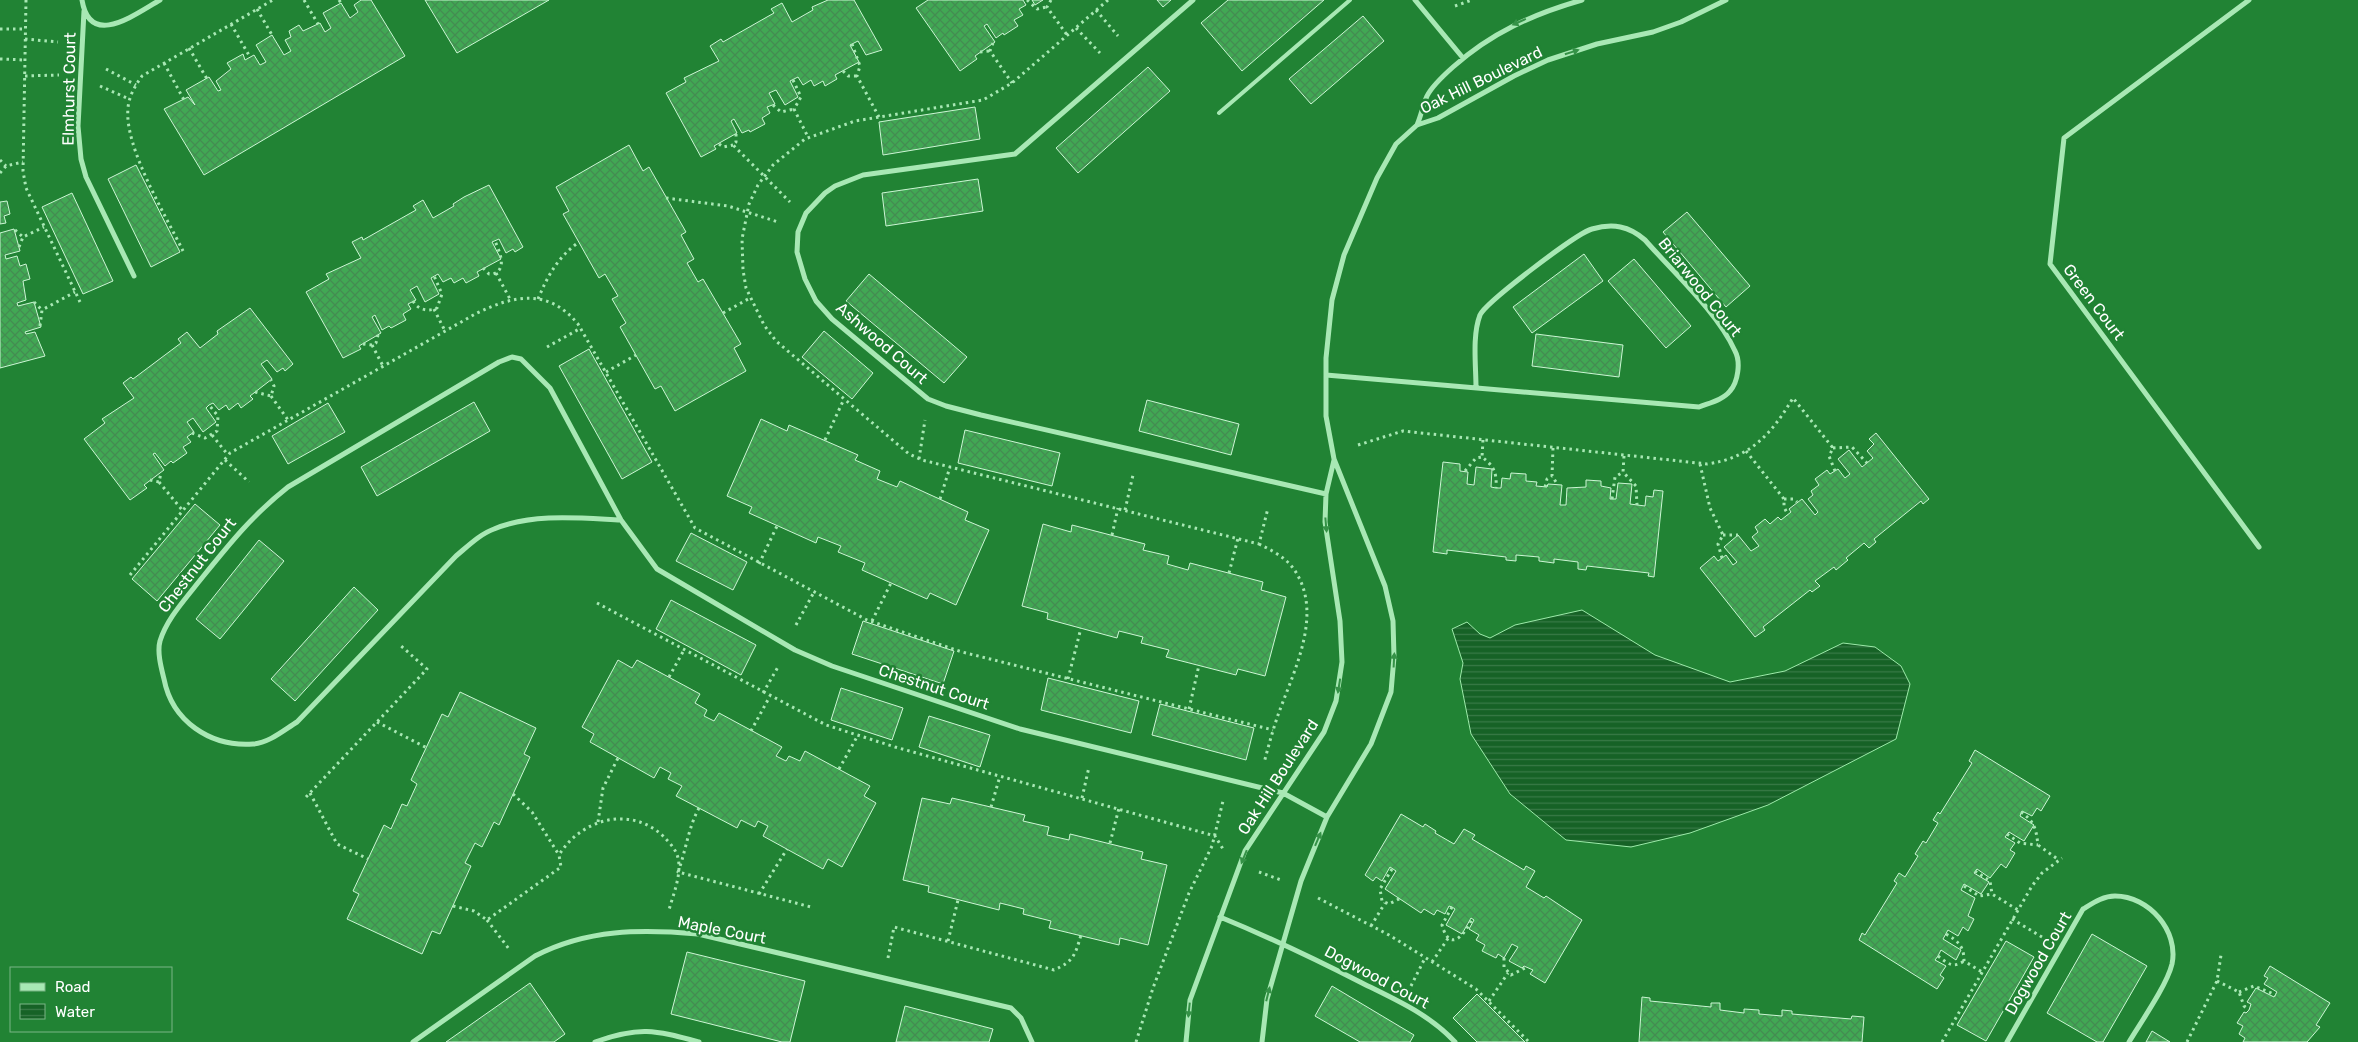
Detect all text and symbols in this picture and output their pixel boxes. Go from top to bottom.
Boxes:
one-way arrow [1512,19,1526,27]
street label: Elmhurst Court [59,32,79,146]
street label: Oak Hill Boulevard [1417,42,1545,118]
one-way arrow [1564,48,1579,55]
street label: Briarwood Court [1654,234,1746,340]
street label: Green Court [2059,260,2129,344]
street label: Ashwood Court [832,298,932,388]
street label: Chestnut Court [154,514,240,616]
one-way arrow [1322,517,1330,533]
one-way arrow [1390,651,1398,667]
street label: Chestnut Court [876,660,992,714]
one-way arrow [1334,678,1342,694]
street label: Oak Hill Boulevard [1234,716,1322,838]
one-way arrow [1314,831,1322,846]
one-way arrow [1239,850,1247,864]
street label: Dogwood Court [2001,908,2075,1018]
street label: Maple Court [676,912,768,948]
street label: Dogwood Court [1321,941,1433,1013]
legend [10,967,172,1032]
text: Road [55,978,91,996]
one-way arrow [1265,986,1273,1001]
one-way arrow [1185,1002,1193,1018]
text: Water [55,1003,95,1021]

